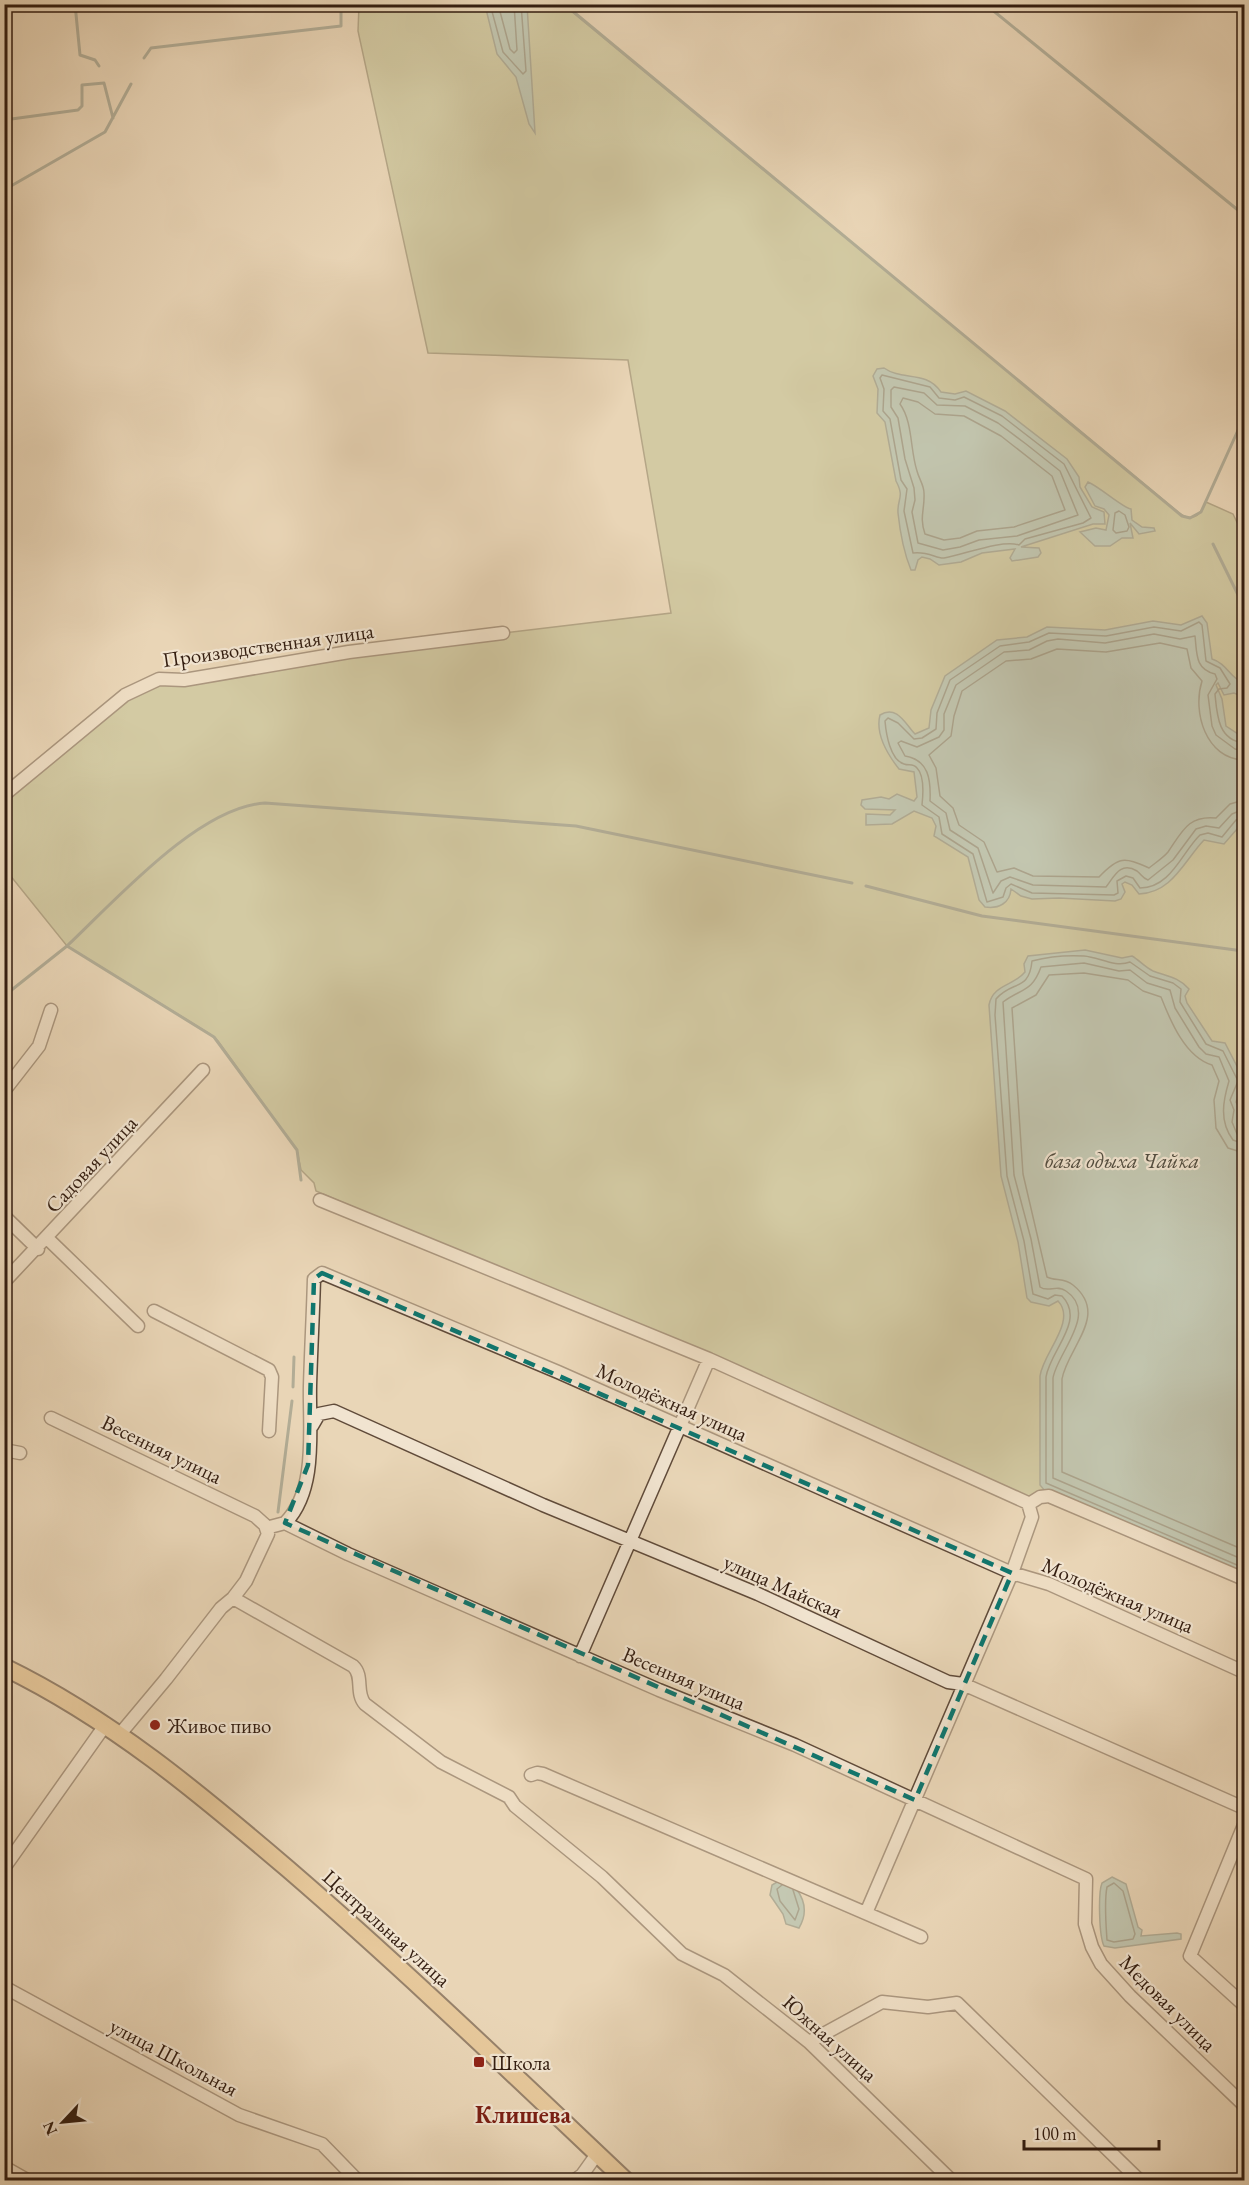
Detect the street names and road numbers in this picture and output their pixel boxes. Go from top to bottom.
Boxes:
street label: Производственная улица [161,617,376,673]
street label: Садовая улица [39,1109,143,1218]
street label: Молодёжная улица [592,1357,752,1448]
street label: Весенняя улица [97,1408,227,1490]
street label: улица Майская [720,1548,846,1624]
street label: Молодёжная улица [1038,1551,1199,1639]
street label: Весенняя улица [619,1640,750,1716]
street label: Центральная улица [317,1863,457,1993]
street label: Медовая улица [1114,1949,1223,2058]
street label: Южная улица [777,1988,883,2088]
street label: улица Школьная [105,2012,243,2102]

